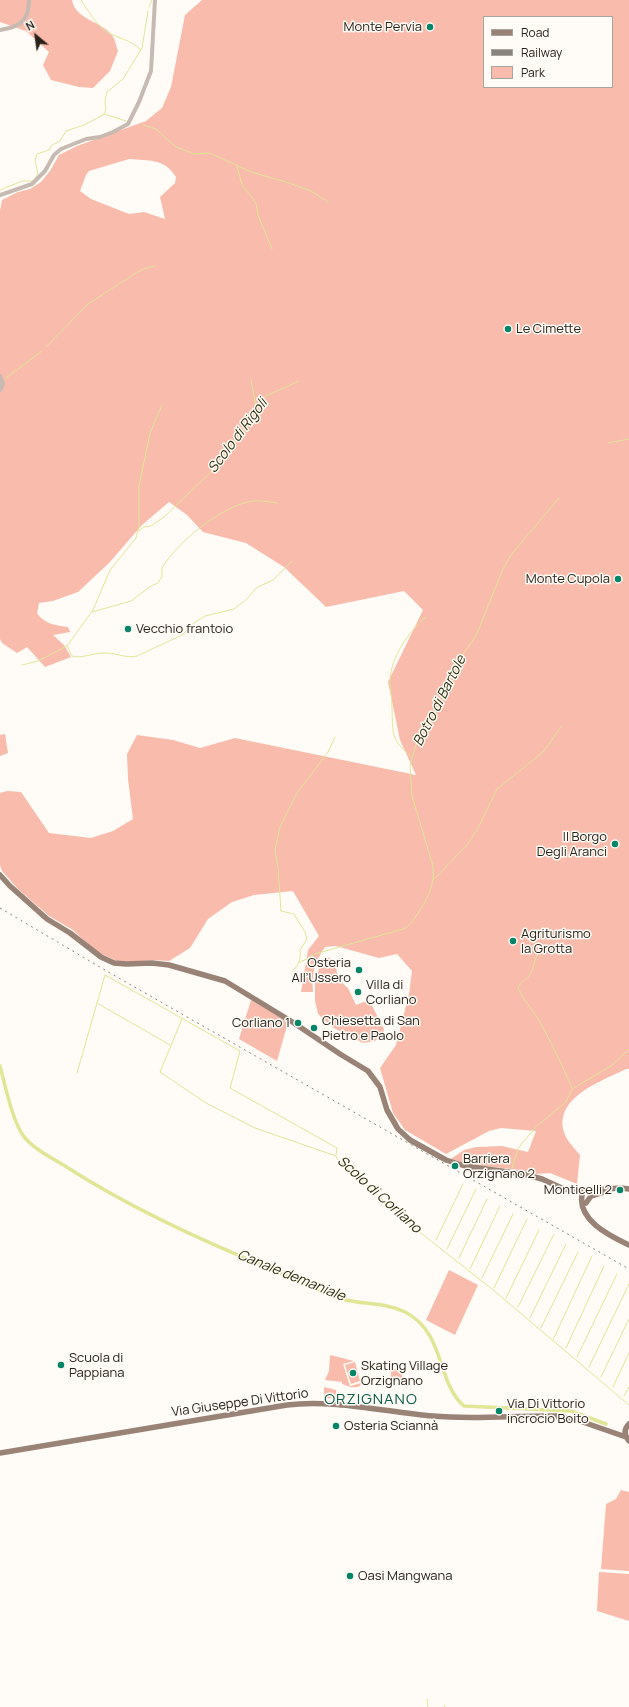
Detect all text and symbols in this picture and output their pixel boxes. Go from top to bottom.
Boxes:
north arrow [16,16,56,56]
legend [483,16,613,88]
text: N [23,17,37,34]
place label: Monte Pervia [344,19,422,35]
marker: Monte Pervia [425,22,435,32]
text: Road [521,24,549,41]
text: Railway [521,44,562,61]
text: Park [521,64,545,81]
place label: Le Cimette [516,321,581,337]
marker: Le Cimette [503,324,513,334]
water label: Scolo di Rigoli [205,396,271,476]
place label: Monte Cupola [526,571,610,587]
marker: Monte Cupola [613,574,623,584]
place label: Vecchio frantoio [136,621,233,637]
marker: Vecchio frantoio [123,624,133,634]
water label: Botro di Bartole [410,653,470,749]
place label: Il Borgo Degli Aranci [537,829,607,860]
marker: Il Borgo Degli Aranci [610,839,620,849]
place label: Agriturismo la Grotta [521,926,591,957]
marker: Agriturismo la Grotta [508,936,518,946]
place label: Osteria All’Ussero [292,955,351,986]
marker: Osteria All’Ussero [354,965,364,975]
place label: Villa di Corliano [366,977,416,1008]
marker: Villa di Corliano [353,987,363,997]
place label: Chiesetta di San Pietro e Paolo [322,1013,420,1044]
place label: Corliano 1 [232,1015,290,1031]
marker: Corliano 1 [293,1018,303,1028]
marker: Chiesetta di San Pietro e Paolo [309,1023,319,1033]
place label: Barriera Orzignano 2 [463,1151,535,1182]
water label: Scolo di Corliano [333,1153,425,1237]
marker: Barriera Orzignano 2 [450,1161,460,1171]
place label: Monticelli 2 [544,1182,612,1198]
marker: Monticelli 2 [615,1185,625,1195]
water label: Canale demaniale [235,1247,347,1305]
place label: Scuola di Pappiana [69,1350,124,1381]
place label: Skating Village Orzignano [361,1358,448,1389]
marker: Scuola di Pappiana [56,1360,66,1370]
marker: Skating Village Orzignano [348,1368,358,1378]
street label: Via Giuseppe Di Vittorio [171,1386,309,1420]
district label: ORZIGNANO [324,1391,418,1409]
place label: Via Di Vittorio incrocio Boito [507,1396,589,1427]
marker: Via Di Vittorio incrocio Boito [494,1406,504,1416]
place label: Osteria Sciannà [344,1418,438,1434]
marker: Osteria Sciannà [331,1421,341,1431]
place label: Oasi Mangwana [358,1568,452,1584]
marker: Oasi Mangwana [345,1571,355,1581]

